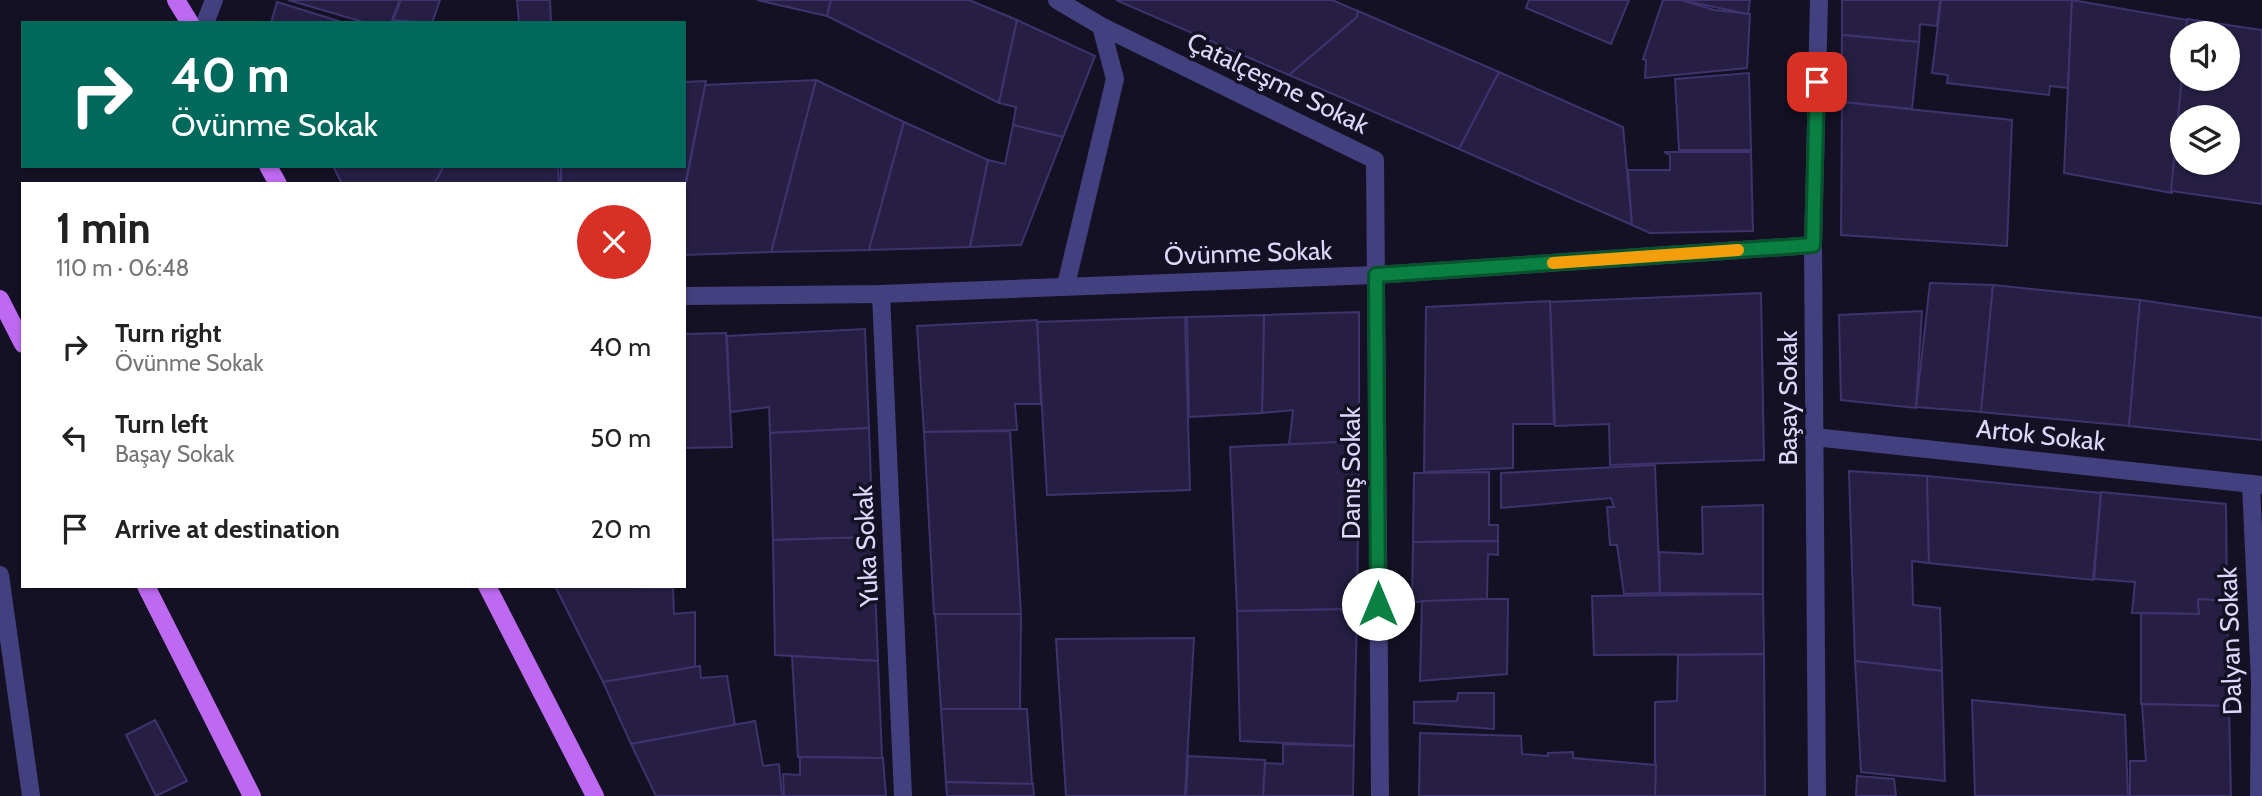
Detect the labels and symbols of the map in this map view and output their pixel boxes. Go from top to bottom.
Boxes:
street label: Çatalçeşme Sokak [1182,25,1374,141]
pin [1787,52,1847,112]
street label: Övünme Sokak [1163,234,1333,272]
street label: Başay Sokak [1772,330,1804,465]
street label: Danış Sokak [1335,406,1367,539]
street label: Artok Sokak [1975,412,2108,458]
street label: Yuka Sokak [847,484,885,609]
street label: Dalyan Sokak [2211,566,2249,716]
position arrow [1341,567,1415,641]

